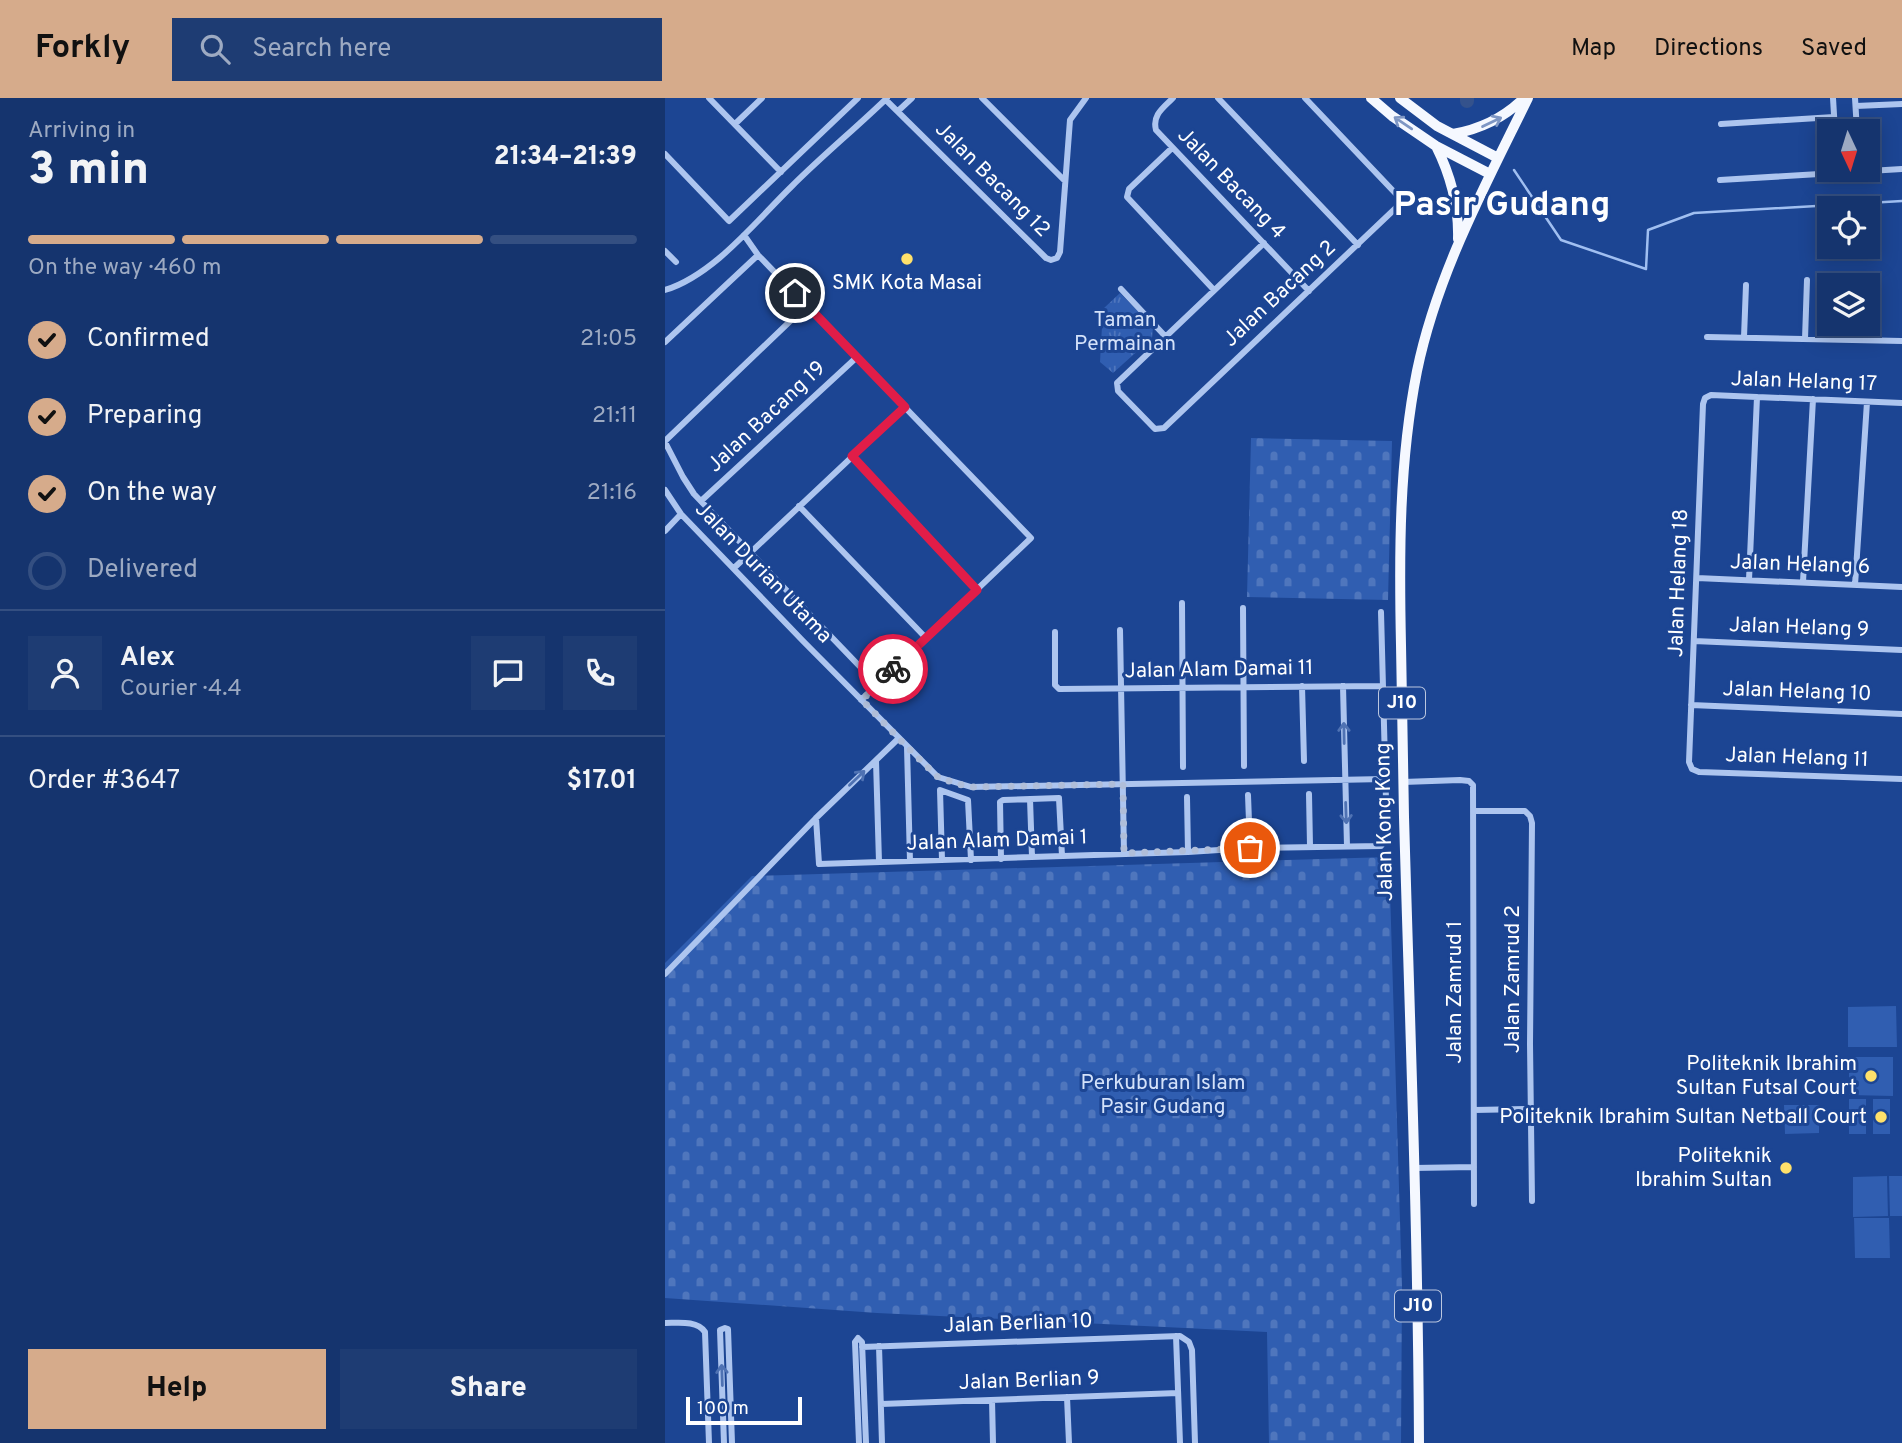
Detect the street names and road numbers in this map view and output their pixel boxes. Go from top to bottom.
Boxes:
street label: Jalan Bacang 12 [928,116,1056,244]
street label: Jalan Bacang 4 [1171,122,1291,246]
street label: Jalan Bacang 2 [1218,235,1342,353]
street label: Jalan Bacang 19 [702,355,832,479]
street label: Jalan Helang 17 [1730,366,1878,398]
street label: Jalan Durian Utama [689,497,837,649]
street label: Jalan Helang 18 [1663,508,1695,658]
street label: Jalan Helang 6 [1729,549,1871,581]
street label: Jalan Helang 9 [1728,612,1870,644]
street label: Jalan Alam Damai 11 [1124,655,1314,685]
street label: Jalan Helang 10 [1722,676,1872,708]
road number: J10 [1379,688,1425,718]
street label: Jalan Kong Kong [1370,742,1400,902]
street label: Jalan Helang 11 [1725,742,1869,774]
street label: Jalan Alam Damai 1 [906,824,1088,858]
street label: Jalan Zamrud 2 [1500,905,1527,1053]
street label: Jalan Zamrud 1 [1442,920,1469,1064]
road number: J10 [1395,1290,1441,1322]
street label: Jalan Berlian 10 [943,1308,1093,1340]
street label: Jalan Berlian 9 [958,1365,1100,1397]

